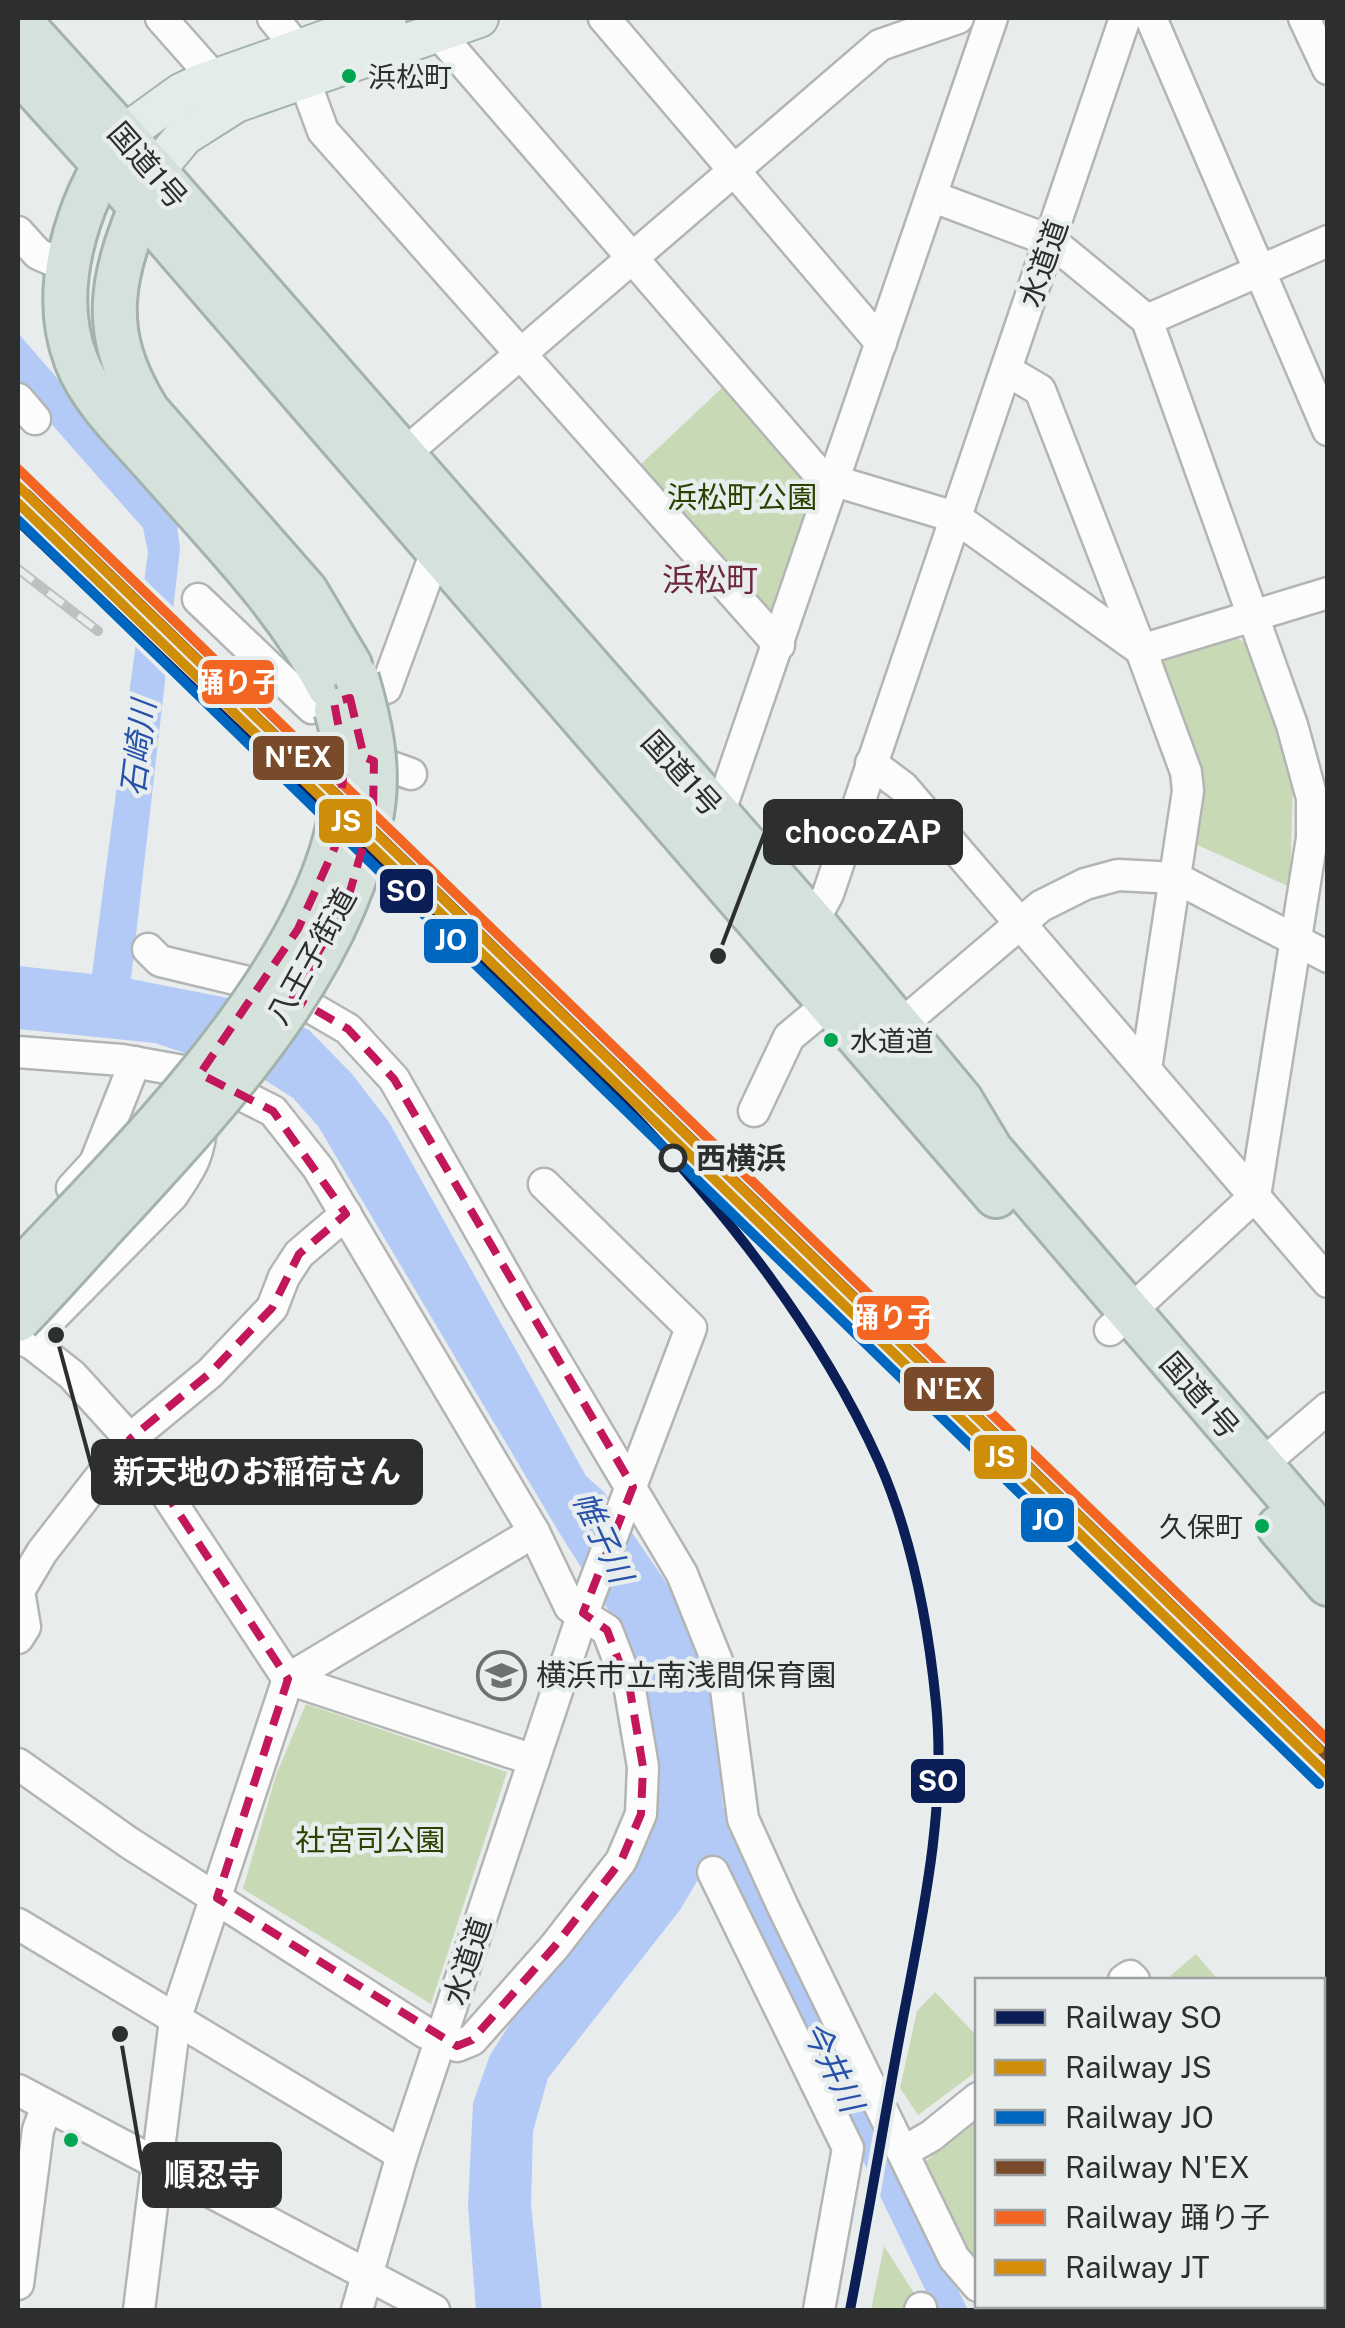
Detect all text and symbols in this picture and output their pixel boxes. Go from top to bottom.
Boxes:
place label: 浜松町 [368,60,452,93]
marker: 浜松町 [339,66,359,86]
street label: 国道1号 [101,115,195,215]
street label: 水道道 [1011,215,1075,311]
park label: 浜松町公園 [667,479,817,515]
district label: 浜松町 [662,561,758,598]
line badge: 踊り子 [200,658,276,706]
text: 踊り子 [196,665,280,698]
water label: 石崎川 [114,695,163,798]
street label: 国道1号 [634,723,730,823]
line badge: N'EX [251,734,346,782]
text: N'EX [264,740,332,773]
line badge: JS [317,797,374,845]
callout: chocoZAP [765,801,961,863]
text: JS [331,804,361,837]
text: chocoZAP [785,813,941,850]
line badge: SO [378,867,435,915]
text: SO [386,874,426,907]
street label: 八王子街道 [259,882,363,1030]
line badge: JO [422,917,480,965]
text: JO [435,923,467,956]
place label: 水道道 [850,1024,934,1057]
marker: 水道道 [821,1030,841,1050]
place label: 西横浜 [696,1140,786,1176]
marker: 西横浜 [660,1145,686,1171]
line badge: 踊り子 [855,1294,931,1342]
text: 踊り子 [851,1300,935,1333]
street label: 国道1号 [1153,1345,1247,1445]
line badge: N'EX [902,1365,996,1413]
text: N'EX [915,1372,983,1405]
line badge: JS [972,1433,1029,1481]
text: JS [985,1440,1015,1473]
callout: 新天地のお稲荷さん [93,1441,421,1503]
text: 新天地のお稲荷さん [113,1453,401,1490]
water label: 帷子川 [566,1486,641,1591]
line badge: JO [1019,1496,1076,1544]
text: JO [1032,1503,1064,1536]
place label: 久保町 [1159,1510,1243,1543]
marker: 久保町 [1252,1516,1272,1536]
school or university icon: 横浜市立南浅間保育園 [475,1649,527,1701]
place label: 横浜市立南浅間保育園 [536,1657,836,1693]
line badge: SO [909,1757,967,1805]
text: SO [918,1764,958,1797]
park label: 社宮司公園 [295,1822,445,1858]
street label: 水道道 [436,1913,498,2009]
legend [975,1978,1325,2308]
text: Railway SO [1065,1999,1222,2035]
water label: 今井川 [795,2015,872,2120]
text: Railway JS [1065,2049,1212,2085]
text: Railway JO [1065,2099,1214,2135]
unlabelled marker [61,2130,81,2150]
callout: 順忍寺 [144,2144,280,2206]
text: Railway N'EX [1065,2149,1250,2185]
text: 順忍寺 [164,2156,260,2193]
text: Railway 踊り子 [1065,2199,1270,2235]
text: Railway JT [1065,2249,1210,2285]

